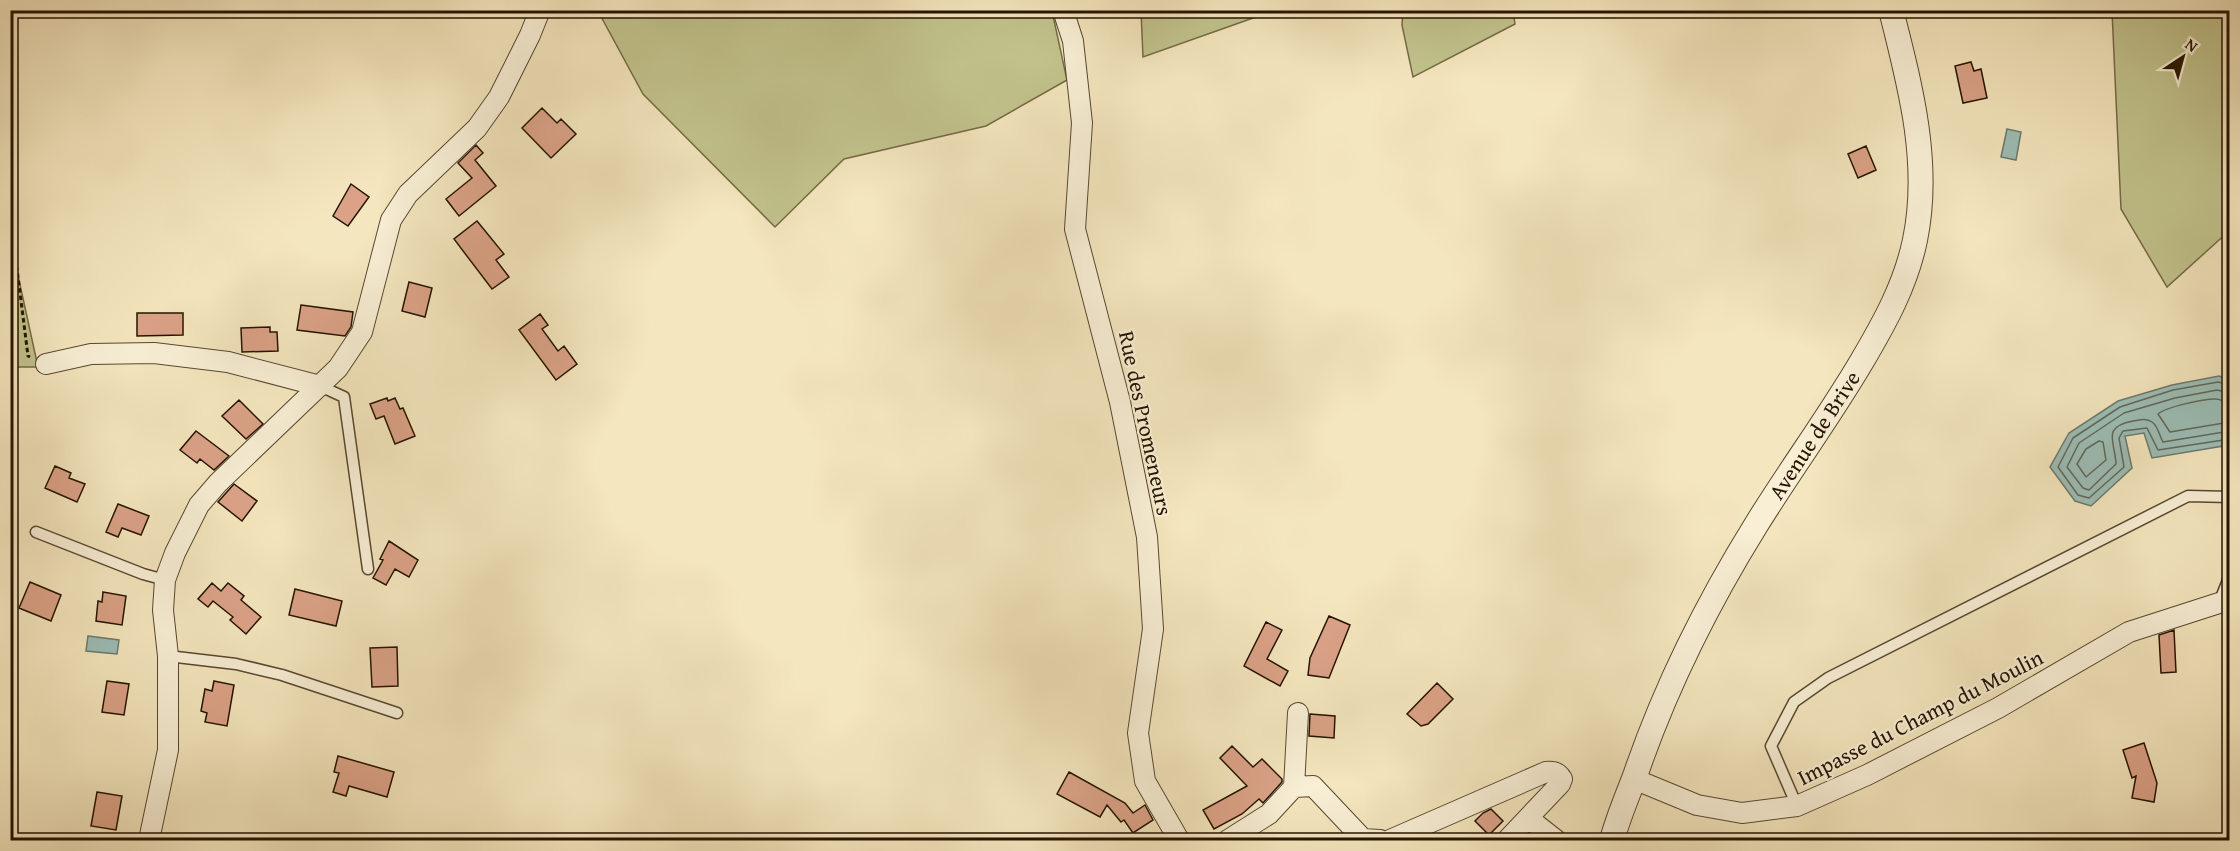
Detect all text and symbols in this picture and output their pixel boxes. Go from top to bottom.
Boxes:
north arrow [2153,27,2213,87]
text: N [2180,32,2203,58]
street label: Rue des Promeneurs [1111,328,1181,518]
street label: Avenue de Brive [1760,364,1868,506]
street label: Impasse du Champ du Moulin [1792,641,2049,793]

